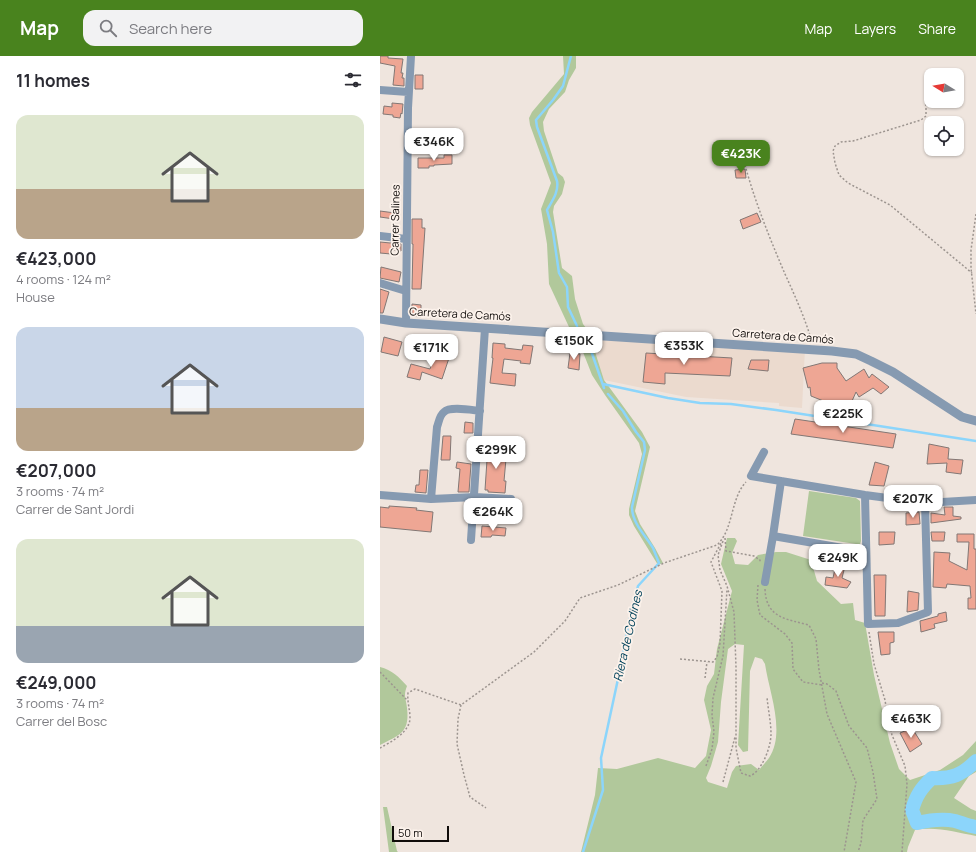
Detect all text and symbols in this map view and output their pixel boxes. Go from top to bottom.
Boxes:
search box [83,10,363,46]
text: Map [20,15,59,41]
icon: search [97,17,119,39]
text: Search here [129,18,212,39]
text: Map [804,19,832,38]
text: Layers [854,19,896,38]
text: Share [918,19,956,38]
north arrow [924,68,964,108]
map controls [924,68,964,156]
text: 11 homes [16,69,90,92]
icon: filters [342,69,364,91]
button: locate [924,116,964,156]
pin: €346K [406,128,462,162]
text: €346K [414,132,454,150]
pin: €423K [713,140,769,174]
icon: home [154,141,226,213]
text: €423K [721,144,761,162]
street label: Carrer Salines [386,184,403,256]
text: €423,000 [16,247,96,270]
text: 4 rooms · 124 m² [16,270,111,288]
text: House [16,288,55,306]
street label: Carretera de Camós [409,303,511,324]
street label: Carretera de Camós [732,324,834,347]
pin: €150K [546,327,602,361]
text: €150K [554,331,594,349]
pin: €353K [656,332,712,366]
pin: €171K [403,334,459,368]
text: €353K [664,336,704,354]
text: €171K [413,338,449,356]
icon: home [154,353,226,425]
pin: €225K [815,400,871,434]
text: €225K [823,404,863,422]
pin: €299K [468,436,524,470]
text: €299K [475,440,517,458]
text: €207,000 [16,459,96,482]
text: 3 rooms · 74 m² [16,482,104,500]
pin: €207K [885,485,941,519]
text: €207K [893,489,933,507]
pin: €264K [465,498,521,532]
text: Carrer de Sant Jordi [16,500,134,518]
text: €264K [472,502,514,520]
pin: €249K [810,544,866,578]
text: €249K [818,548,858,566]
icon: home [154,565,226,637]
water label: Riera de Codines [609,587,647,683]
text: €249,000 [16,671,97,694]
text: 3 rooms · 74 m² [16,694,104,712]
pin: €463K [883,705,939,739]
text: €463K [891,709,931,727]
text: Carrer del Bosc [16,712,107,730]
scale bar [392,824,449,843]
text: 50 m [398,825,423,840]

